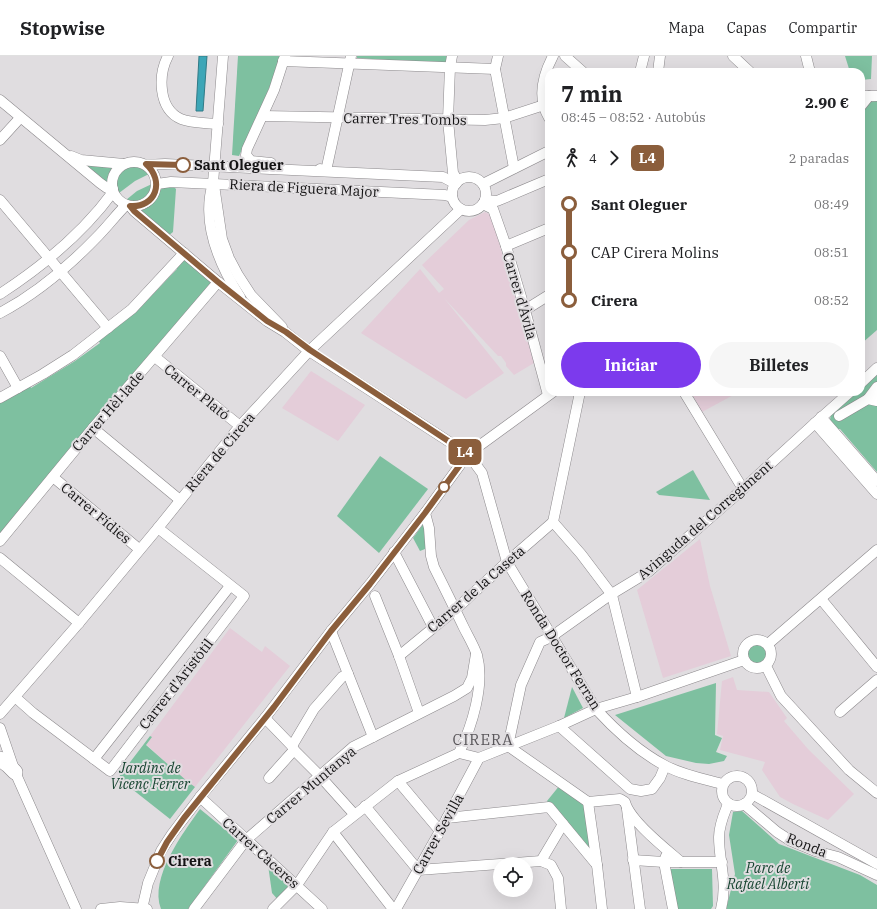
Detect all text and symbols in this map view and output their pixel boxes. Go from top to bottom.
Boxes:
text: Stopwise [20,16,105,40]
text: Mapa [669,19,705,37]
text: Capas [727,19,767,37]
text: Compartir [789,19,857,37]
text: 7 min [561,79,623,108]
text: 2.90 € [805,93,849,112]
street label: Carrer Tres Tombs [343,109,467,129]
text: 08:45 – 08:52 · Autobús [561,109,706,126]
icon: walk [561,147,583,169]
icon: forward [603,147,625,169]
text: L4 [639,149,656,167]
text: 4 [589,150,597,167]
text: 2 paradas [789,150,849,167]
place label: Sant Oleguer [194,156,284,174]
marker: Sant Oleguer [175,157,191,173]
street label: Riera de Figuera Major [229,175,380,201]
text: Sant Oleguer [591,195,687,214]
text: 08:49 [814,196,849,213]
text: CAP Cirera Molins [591,243,719,262]
text: 08:51 [814,244,849,261]
street label: Carrer d'Àvila [499,250,542,342]
text: Cirera [591,291,638,310]
text: 08:52 [814,292,849,309]
button: Iniciar [561,342,701,388]
button: Billetes [709,342,849,388]
street label: Carrer Plató [161,360,234,424]
street label: Carrer Hèl·lade [68,367,148,455]
street label: Riera de Cirera [181,408,259,496]
line badge: L4 [447,439,483,465]
text: L4 [456,443,474,461]
street label: Avinguda del Corregiment [634,457,776,583]
street label: Carrer Fídies [57,478,135,548]
unlabelled marker [438,481,450,493]
street label: Carrer de la Caseta [423,541,529,636]
street label: Ronda Doctor Ferran [517,587,605,713]
street label: Carrer d'Aristòtil [135,635,217,733]
district label: CIRERA [452,730,514,749]
street label: Carrer Muntanya [262,742,360,828]
park label: Jardins de Vicenç Ferrer [110,759,191,793]
street label: Carrer Sevilla [408,790,468,878]
street label: Carrer Càceres [219,814,303,892]
street label: Ronda [784,829,830,861]
place label: Cirera [168,852,212,870]
marker: Cirera [149,853,165,869]
map controls [493,857,533,897]
button: locate [493,857,533,897]
park label: Parc de Rafael Alberti [726,859,810,893]

